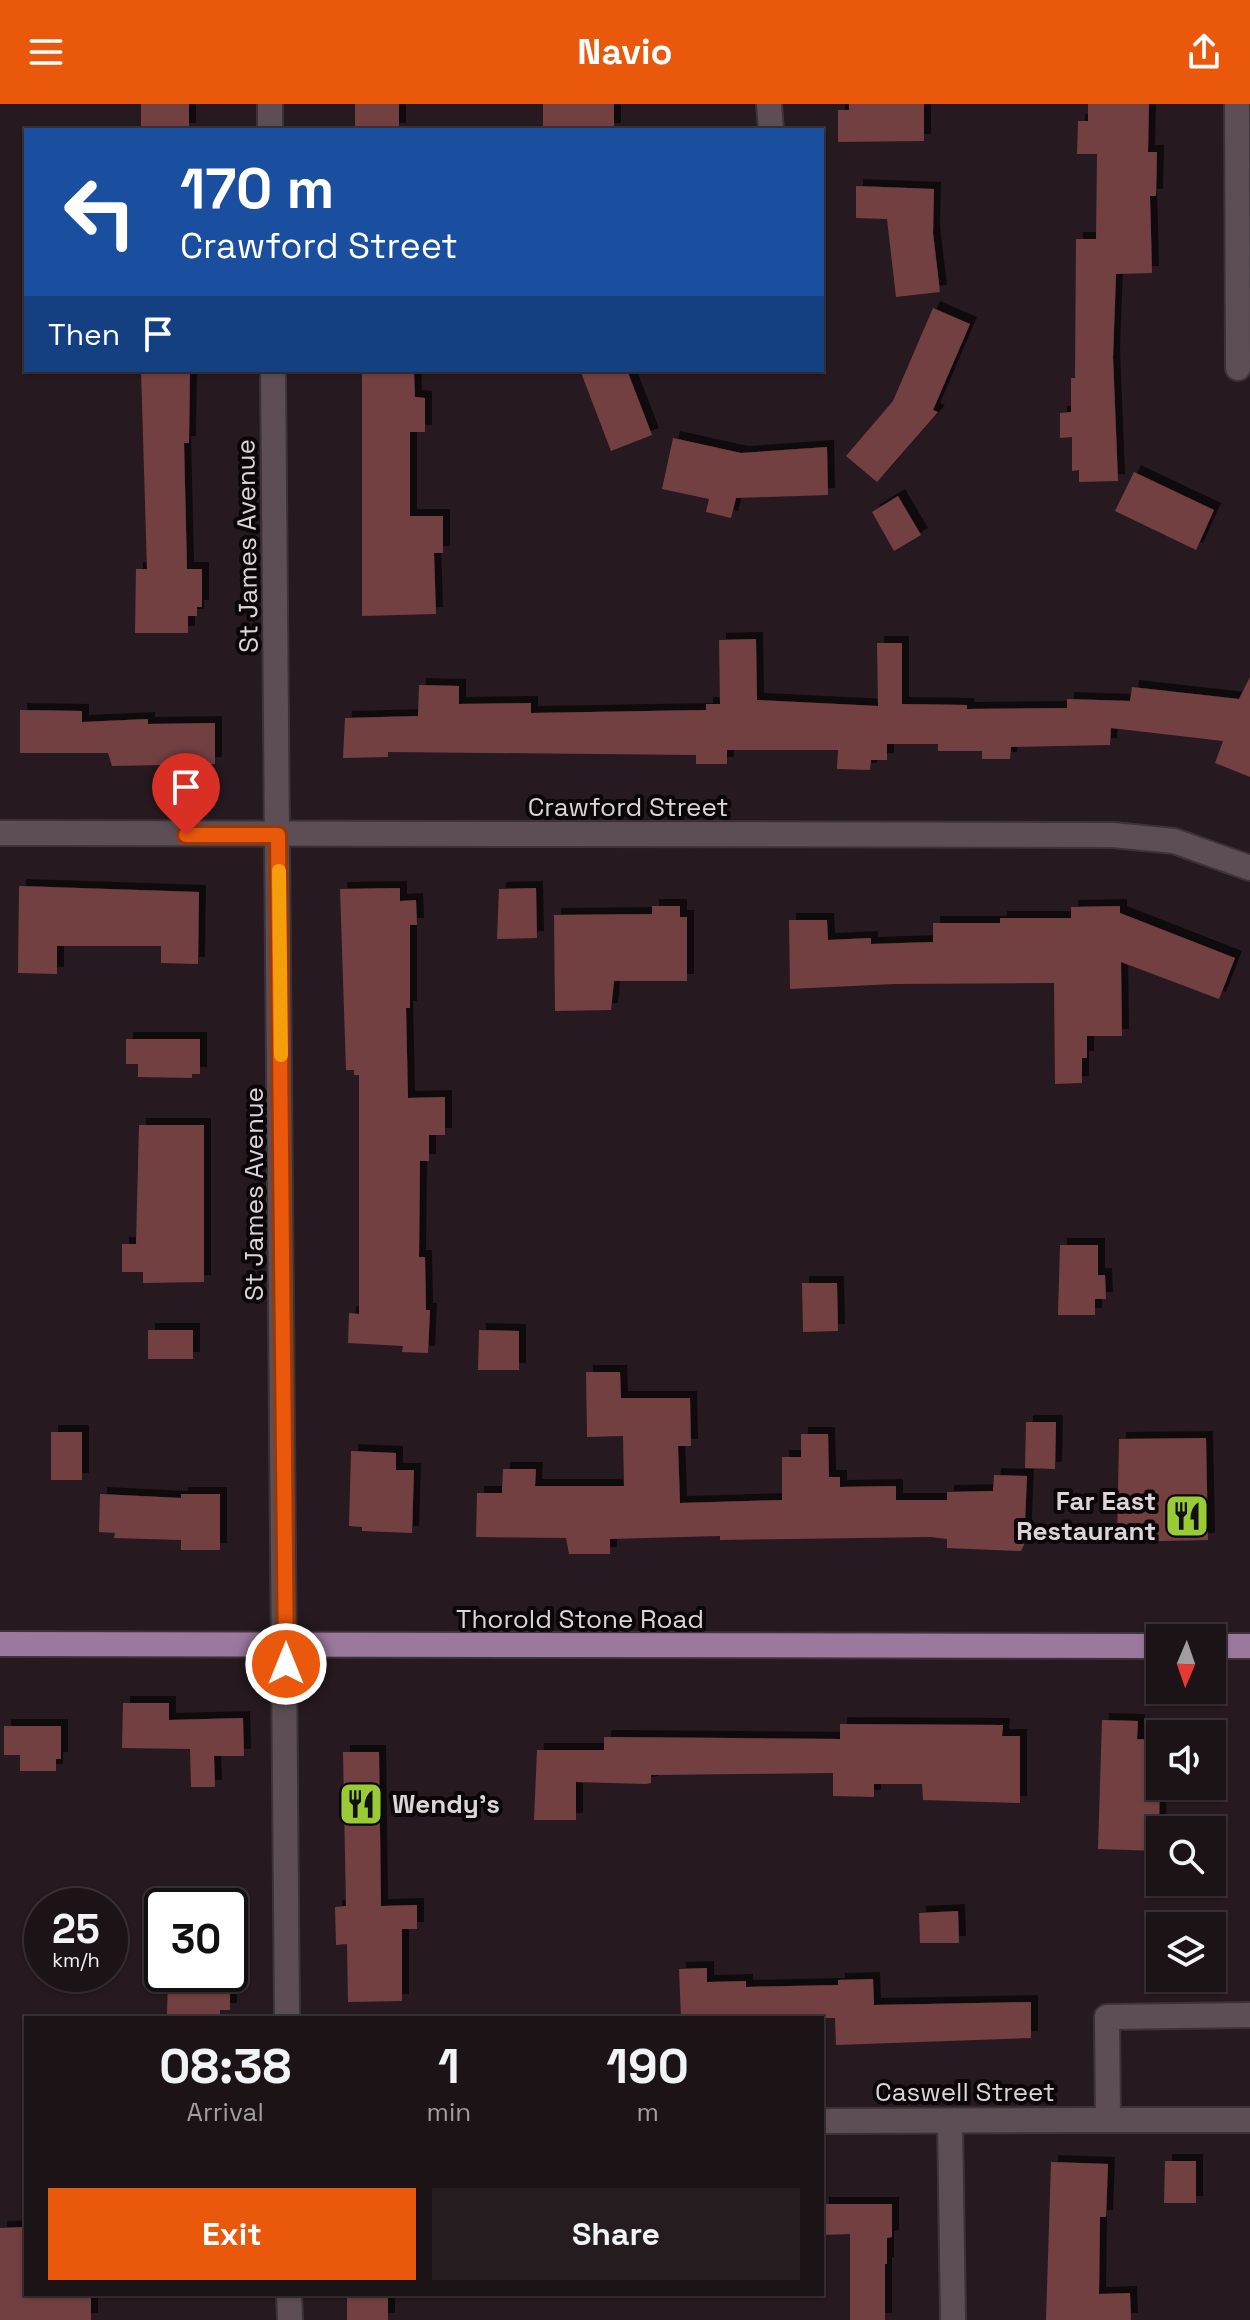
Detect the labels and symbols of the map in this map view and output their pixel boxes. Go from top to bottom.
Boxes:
street label: St James Avenue [228,439,266,653]
pin [152,753,220,835]
street label: Crawford Street [528,790,728,824]
street label: St James Avenue [237,1087,271,1301]
place label: Far East Restaurant [1016,1484,1156,1548]
restaurant icon: Far East Restaurant [1163,1492,1211,1540]
street label: Thorold Stone Road [456,1602,704,1636]
position arrow [244,1622,328,1706]
north arrow [1146,1624,1226,1704]
restaurant icon: Wendy's [337,1780,385,1828]
place label: Wendy's [392,1787,500,1821]
speed limit sign: 30 [144,1888,248,1992]
street label: Caswell Street [875,2075,1055,2109]

